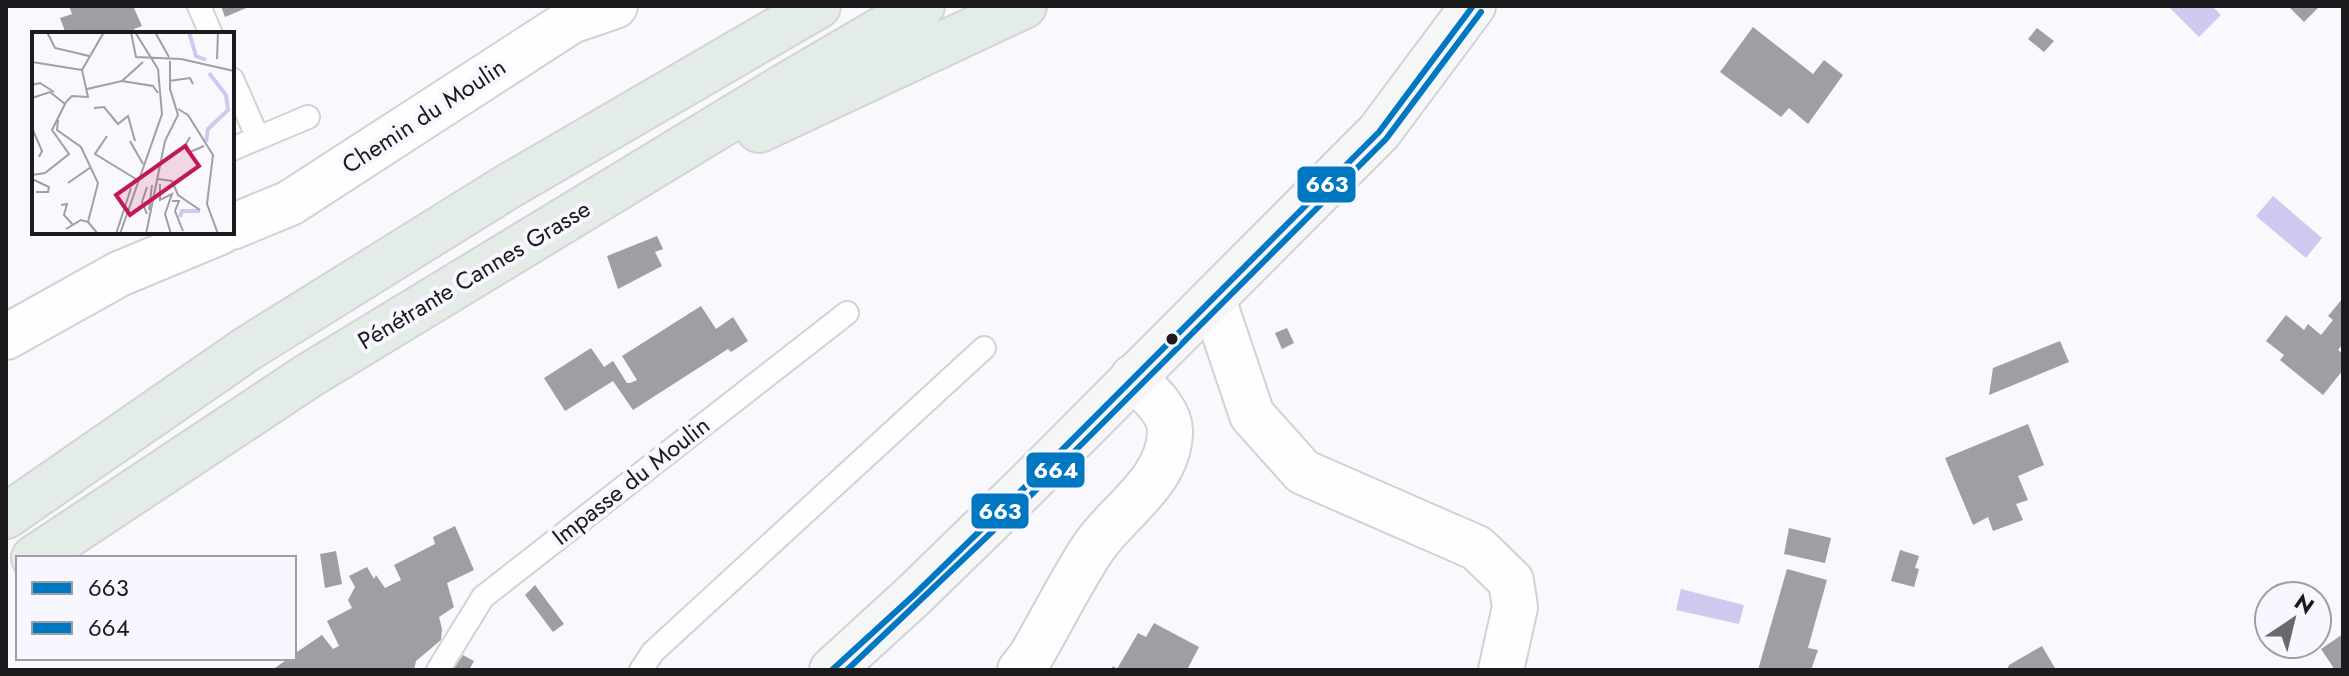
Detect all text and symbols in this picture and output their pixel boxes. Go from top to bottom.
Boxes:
inset map [32,32,234,234]
street label: Chemin du Moulin [335,49,513,182]
line badge: 663 [1296,165,1357,204]
text: 663 [1305,168,1349,200]
street label: Pénétrante Cannes Grasse [351,191,597,358]
unlabelled marker [1164,331,1180,347]
street label: Impasse du Moulin [544,408,717,553]
line badge: 664 [1025,451,1086,489]
text: 664 [1034,454,1078,486]
line badge: 663 [970,492,1030,530]
text: 663 [978,495,1022,527]
legend [16,556,296,660]
text: 663 [88,570,129,605]
north arrow [2253,580,2333,660]
text: N [2288,586,2321,622]
text: 664 [88,610,130,645]

